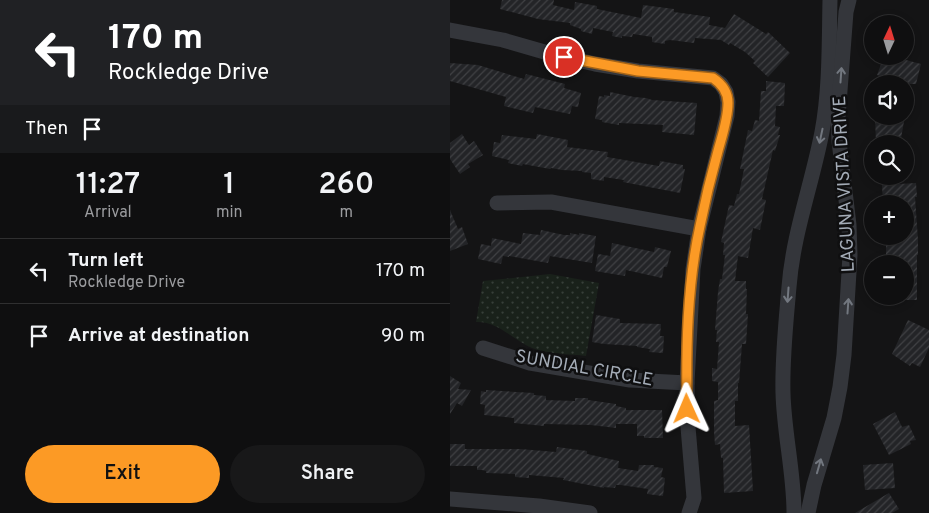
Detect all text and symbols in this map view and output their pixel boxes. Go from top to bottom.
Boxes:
north arrow [864,15,914,65]
map controls [864,15,914,305]
text: 170 m [108,17,203,61]
icon: left [25,20,90,85]
pin [543,36,585,78]
icon: arrive [550,43,578,71]
text: Rockledge Drive [108,60,269,87]
one-way arrow [837,67,846,83]
button: sound [864,75,914,125]
street label: LAGUNA VISTA DRIVE [829,95,861,273]
icon: arrive [78,115,106,143]
text: Then [25,117,68,141]
one-way arrow [815,127,825,143]
button: search [864,135,914,185]
text: 11:27 [76,167,140,204]
text: 1 [223,167,235,204]
text: 260 [318,167,374,204]
button: + [864,195,914,245]
text: Arrival [84,203,132,223]
text: min [216,203,243,223]
text: m [339,203,353,223]
text: Turn left [68,249,144,273]
button: − [864,255,914,305]
icon: left [25,257,53,285]
text: 170 m [376,259,425,283]
text: Rockledge Drive [68,273,185,293]
one-way arrow [783,286,793,302]
one-way arrow [843,299,853,315]
icon: arrive [25,322,53,350]
text: Arrive at destination [68,324,249,348]
text: 90 m [381,324,425,348]
street label: SUNDIAL CIRCLE [513,346,655,392]
position arrow [660,382,712,434]
button: Exit [25,445,220,503]
button: Share [230,445,425,503]
one-way arrow [815,458,825,474]

